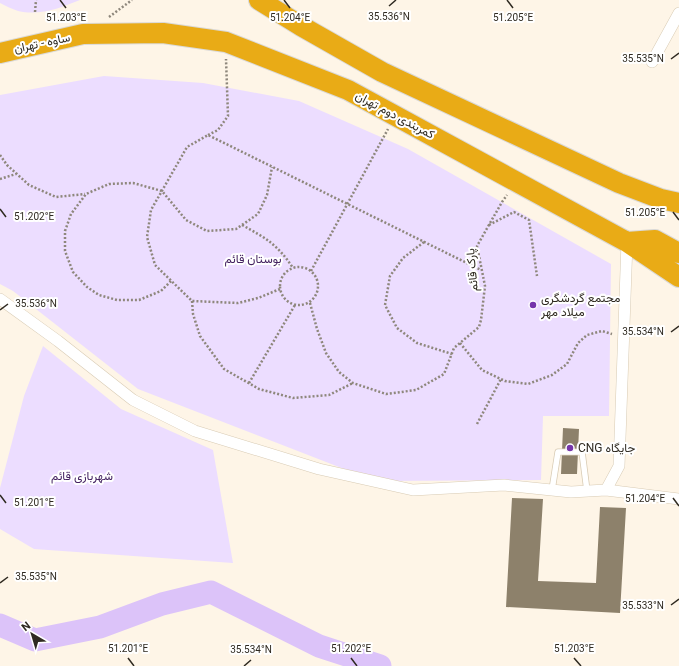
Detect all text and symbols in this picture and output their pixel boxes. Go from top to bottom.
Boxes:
text: 35.536°N [368,11,410,22]
text: 51.203°E [46,12,86,23]
text: 51.204°E [270,12,310,23]
text: 51.205°E [493,12,533,23]
street label: ساوه - تهران [13,30,72,57]
text: 35.535°N [622,53,664,64]
street label: کمربندی دوم تهران [353,88,437,143]
text: 51.205°E [625,207,665,218]
text: 51.202°E [14,211,54,222]
street label: پارک قائم [463,247,482,292]
park label: بوستان قائم [224,252,282,267]
place label: مجتمع گردشگری میلاد مهر [540,291,620,320]
text: 35.536°N [15,298,57,309]
marker: مجتمع گردشگری میلاد مهر [528,300,538,310]
text: 35.534°N [622,326,664,337]
place label: CNG جایگاه [578,441,635,455]
marker: CNG جایگاه [565,443,575,453]
park label: شهربازی قائم [51,469,113,484]
text: 51.204°E [625,493,665,504]
text: 51.201°E [14,497,54,508]
text: 35.535°N [15,571,57,582]
text: 35.533°N [622,600,664,611]
north arrow [12,614,52,654]
text: N [19,619,33,634]
text: 51.201°E [108,643,148,654]
text: 51.202°E [331,643,371,654]
text: 51.203°E [554,643,594,654]
text: 35.534°N [230,644,272,655]

